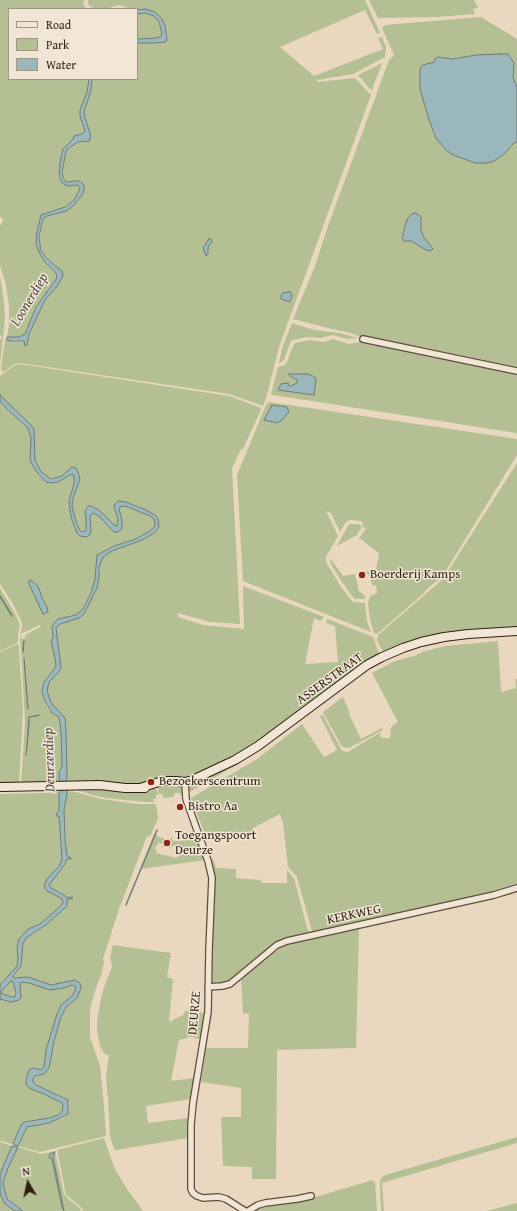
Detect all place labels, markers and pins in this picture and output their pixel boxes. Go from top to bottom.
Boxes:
place label: Boerderij Kamps [370,567,460,583]
marker: Boerderij Kamps [357,570,367,580]
place label: Bezoekerscentrum [159,774,261,790]
marker: Bezoekerscentrum [146,777,156,787]
place label: Bistro Aa [188,799,237,815]
marker: Bistro Aa [175,802,185,812]
place label: Toegangspoort Deurze [175,828,256,859]
marker: Toegangspoort Deurze [162,838,172,848]

